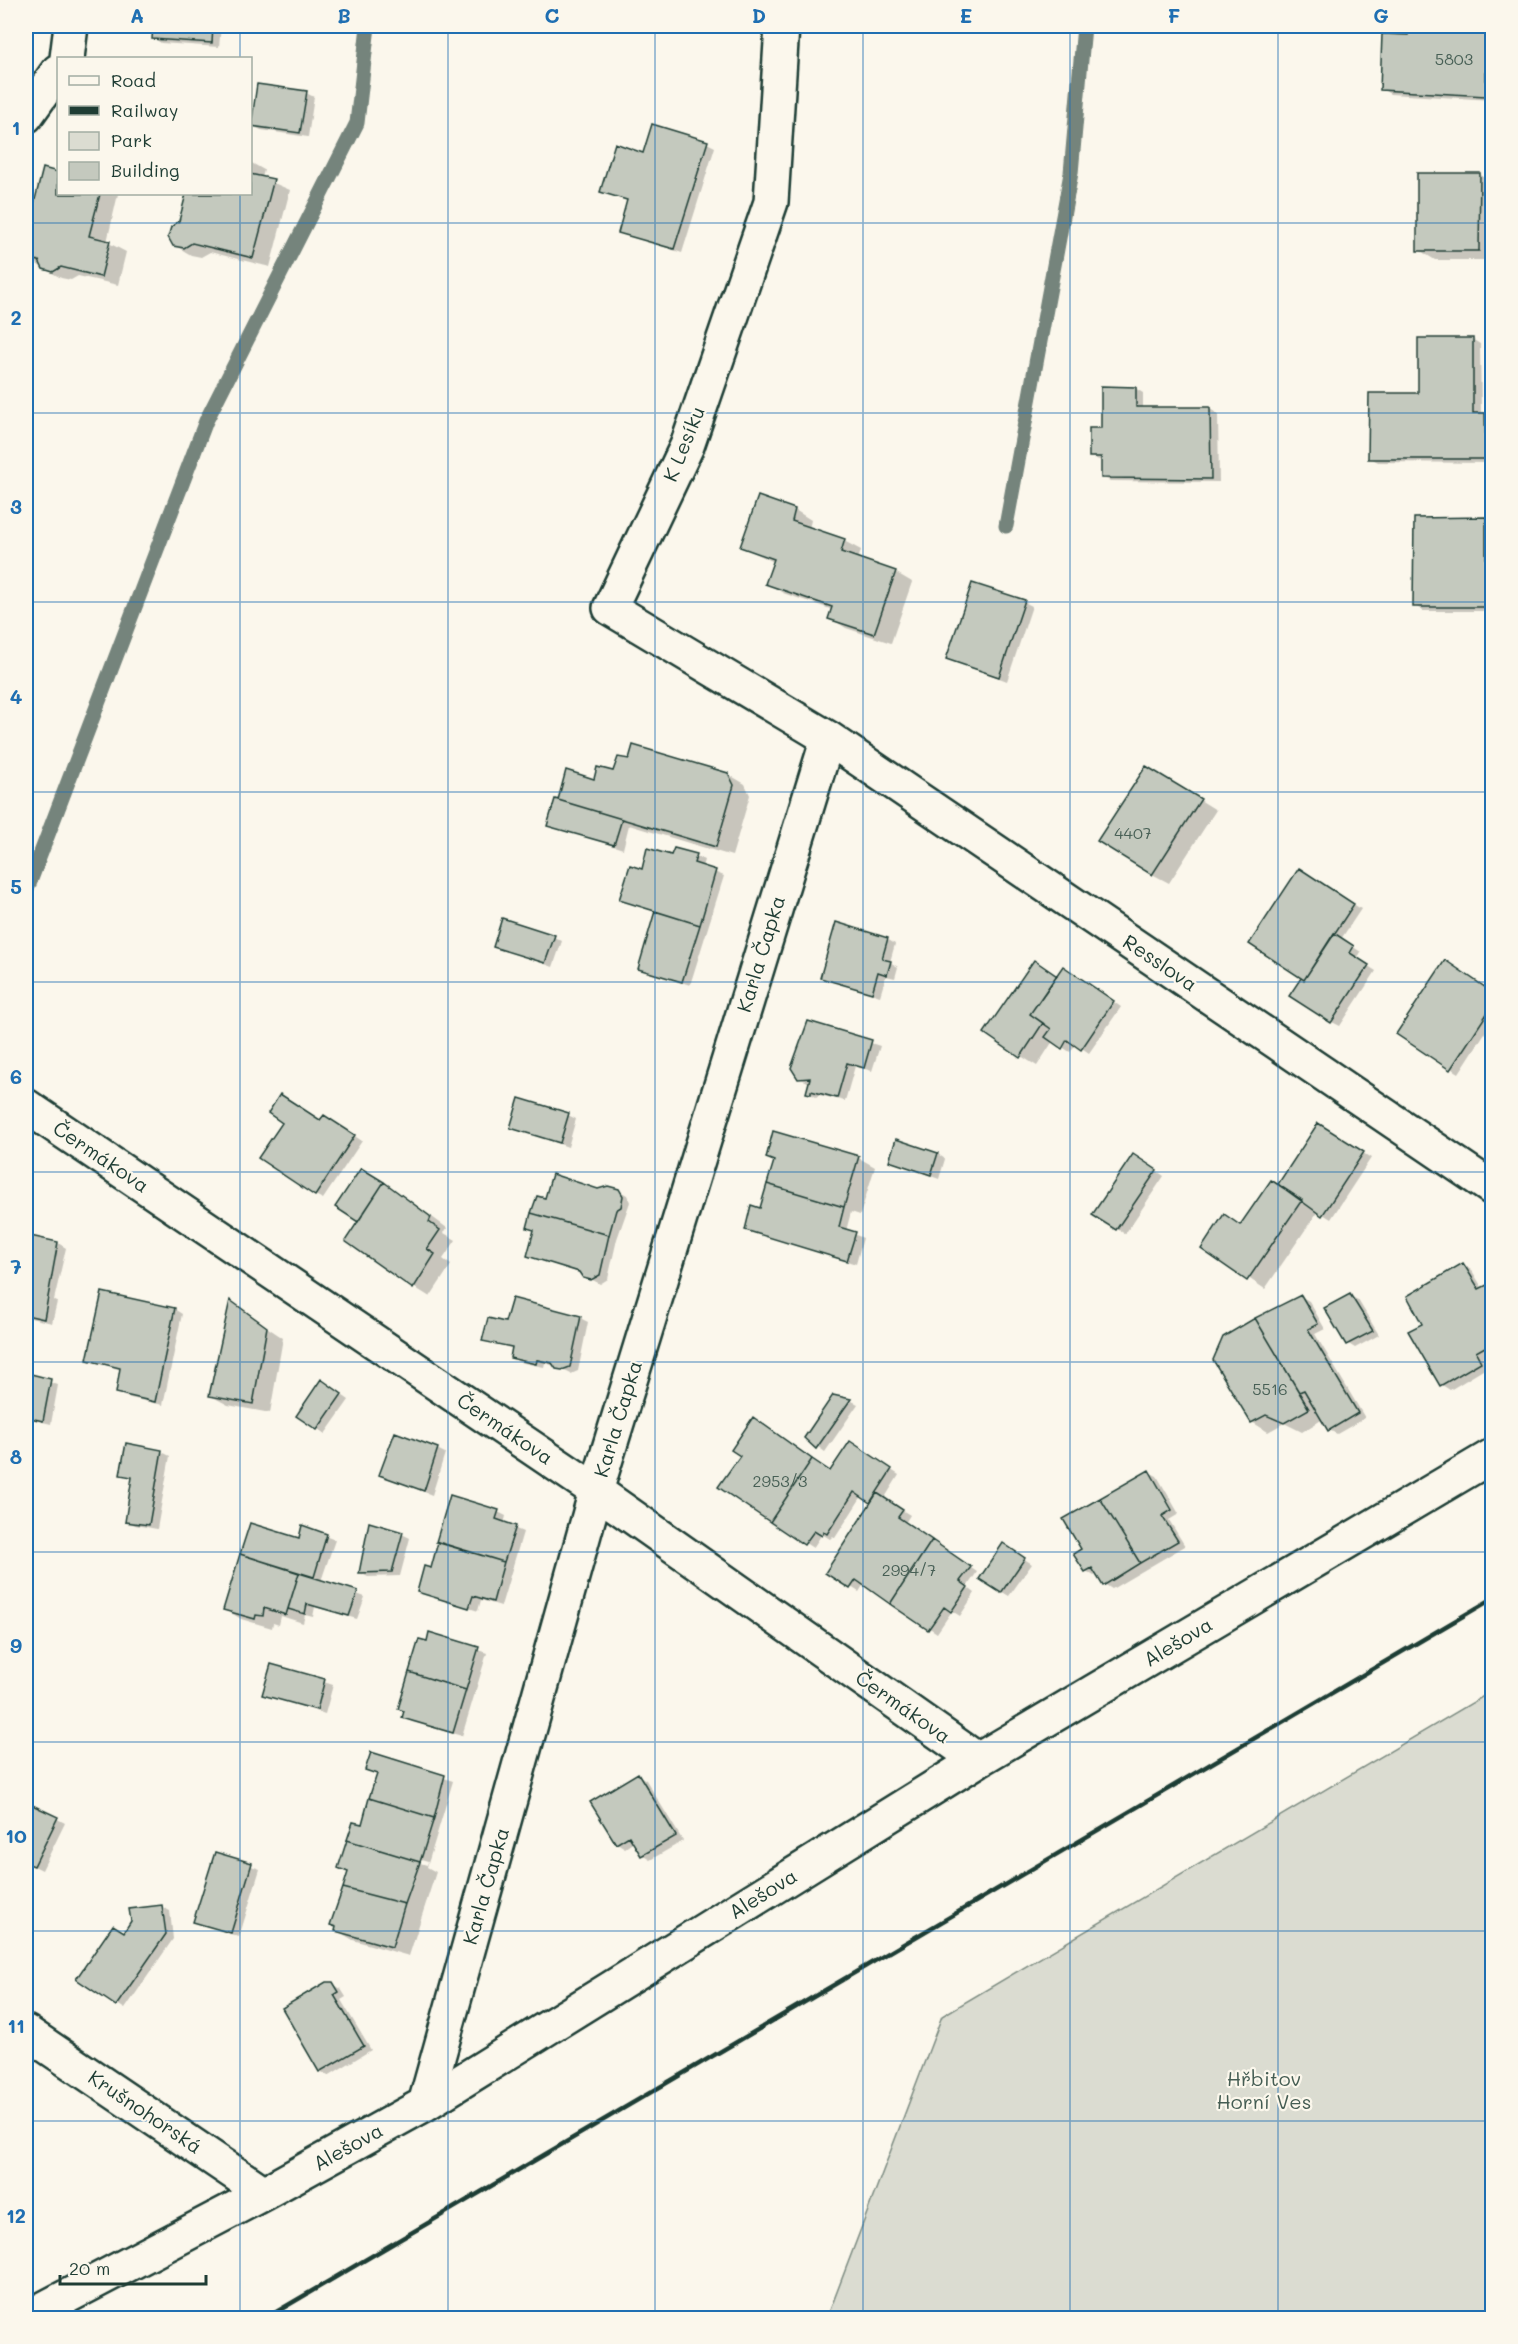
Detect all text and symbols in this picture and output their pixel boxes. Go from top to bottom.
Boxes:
text: A [130,2,144,28]
text: B [337,2,351,28]
text: C [545,2,560,28]
text: D [752,2,766,28]
text: E [960,2,972,28]
text: F [1168,2,1181,28]
text: G [1373,2,1389,28]
house number: 5803 [1435,48,1473,69]
legend [57,57,252,195]
text: Road [111,68,156,92]
text: Railway [111,98,178,122]
text: 1 [12,114,20,140]
text: Park [111,128,152,152]
text: Building [111,158,179,182]
text: 2 [10,304,22,330]
street label: K Lesíku [656,402,710,485]
text: 3 [10,493,22,519]
text: 4 [10,683,23,709]
house number: 4407 [1114,822,1152,843]
text: 5 [10,873,22,899]
street label: Karla Čapka [730,892,790,1015]
street label: Resslova [1118,928,1203,997]
text: 6 [10,1063,22,1089]
street label: Čermákova [48,1114,155,1198]
text: 7 [10,1253,22,1279]
street label: Karla Čapka [587,1357,647,1480]
house number: 5516 [1252,1378,1288,1399]
street label: Čermákova [452,1386,559,1470]
text: 8 [10,1443,22,1469]
house number: 2953/3 [753,1470,807,1491]
house number: 2994/7 [882,1559,936,1580]
street label: Alešova [1138,1610,1217,1672]
text: 9 [10,1632,22,1658]
street label: Čermákova [851,1664,956,1749]
text: 10 [5,1822,27,1848]
street label: Karla Čapka [456,1824,514,1947]
street label: Alešova [723,1862,802,1924]
text: 11 [7,2012,25,2038]
street label: Krušnohorská [84,2064,207,2159]
park label: Hřbitov Horní Ves [1217,2065,1311,2114]
street label: Alešova [308,2116,387,2176]
text: 12 [6,2202,26,2228]
scale bar [60,2248,206,2286]
text: 20 m [69,2256,110,2280]

